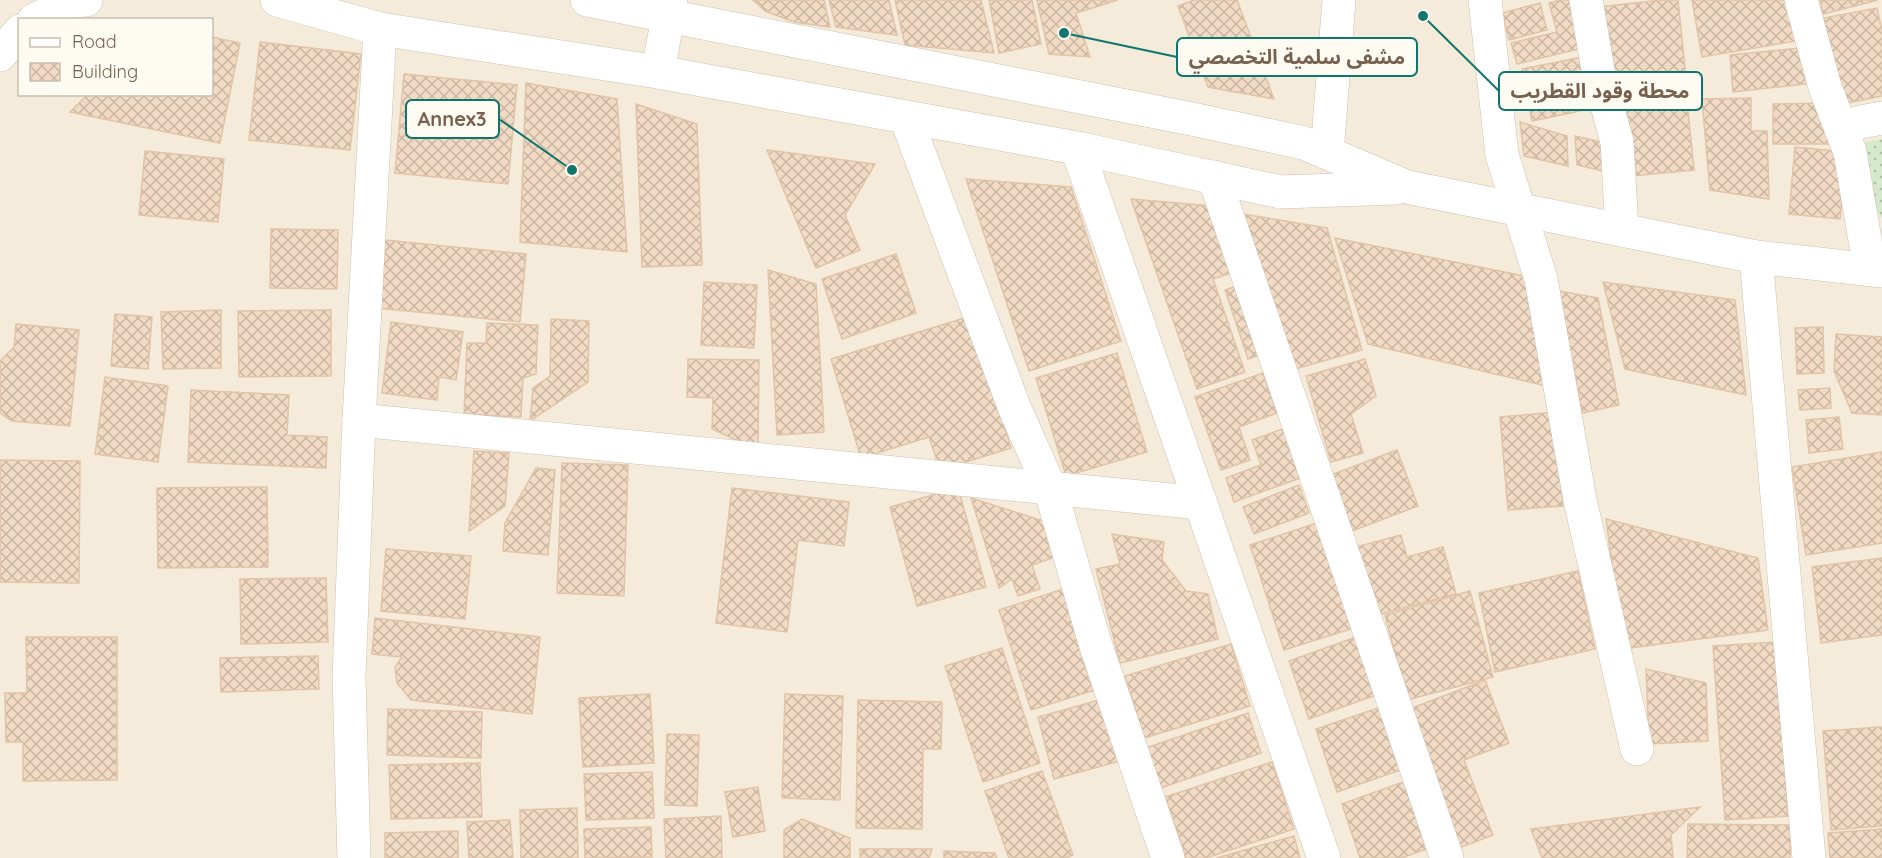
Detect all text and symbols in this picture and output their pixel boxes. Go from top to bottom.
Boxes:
legend [18,18,213,96]
text: Road [72,30,117,53]
callout: مشفى سلمية التخصصي [1177,38,1417,76]
text: مشفى سلمية التخصصي [1189,44,1405,74]
text: Building [72,60,138,83]
callout: محطة وقود القطريب [1499,72,1702,110]
text: محطة وقود القطريب [1511,78,1689,103]
callout: Annex3 [406,100,499,138]
text: Annex3 [418,106,486,131]

